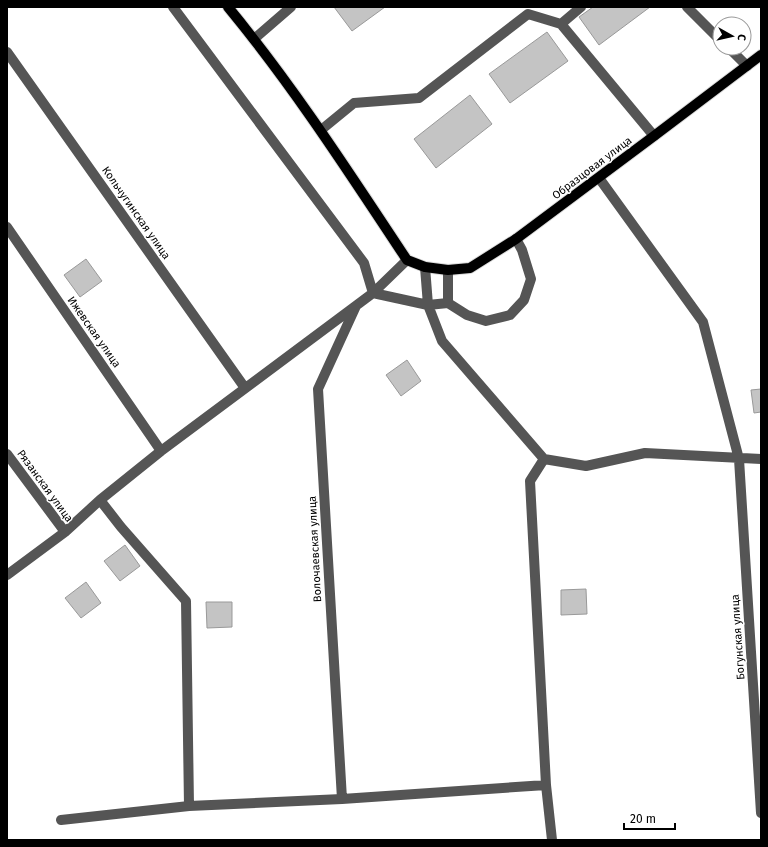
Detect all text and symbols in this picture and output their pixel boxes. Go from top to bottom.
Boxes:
north arrow [712,16,752,56]
text: С [734,33,748,42]
street label: Образцовая улица [550,134,634,202]
street label: Кольчугинская улица [99,164,173,262]
street label: Ижевская улица [65,294,123,370]
street label: Рязанская улица [14,447,76,525]
street label: Волочаевская улица [306,496,324,602]
street label: Богунская улица [729,594,747,680]
scale bar [624,805,675,831]
text: 20 m [630,812,656,826]

